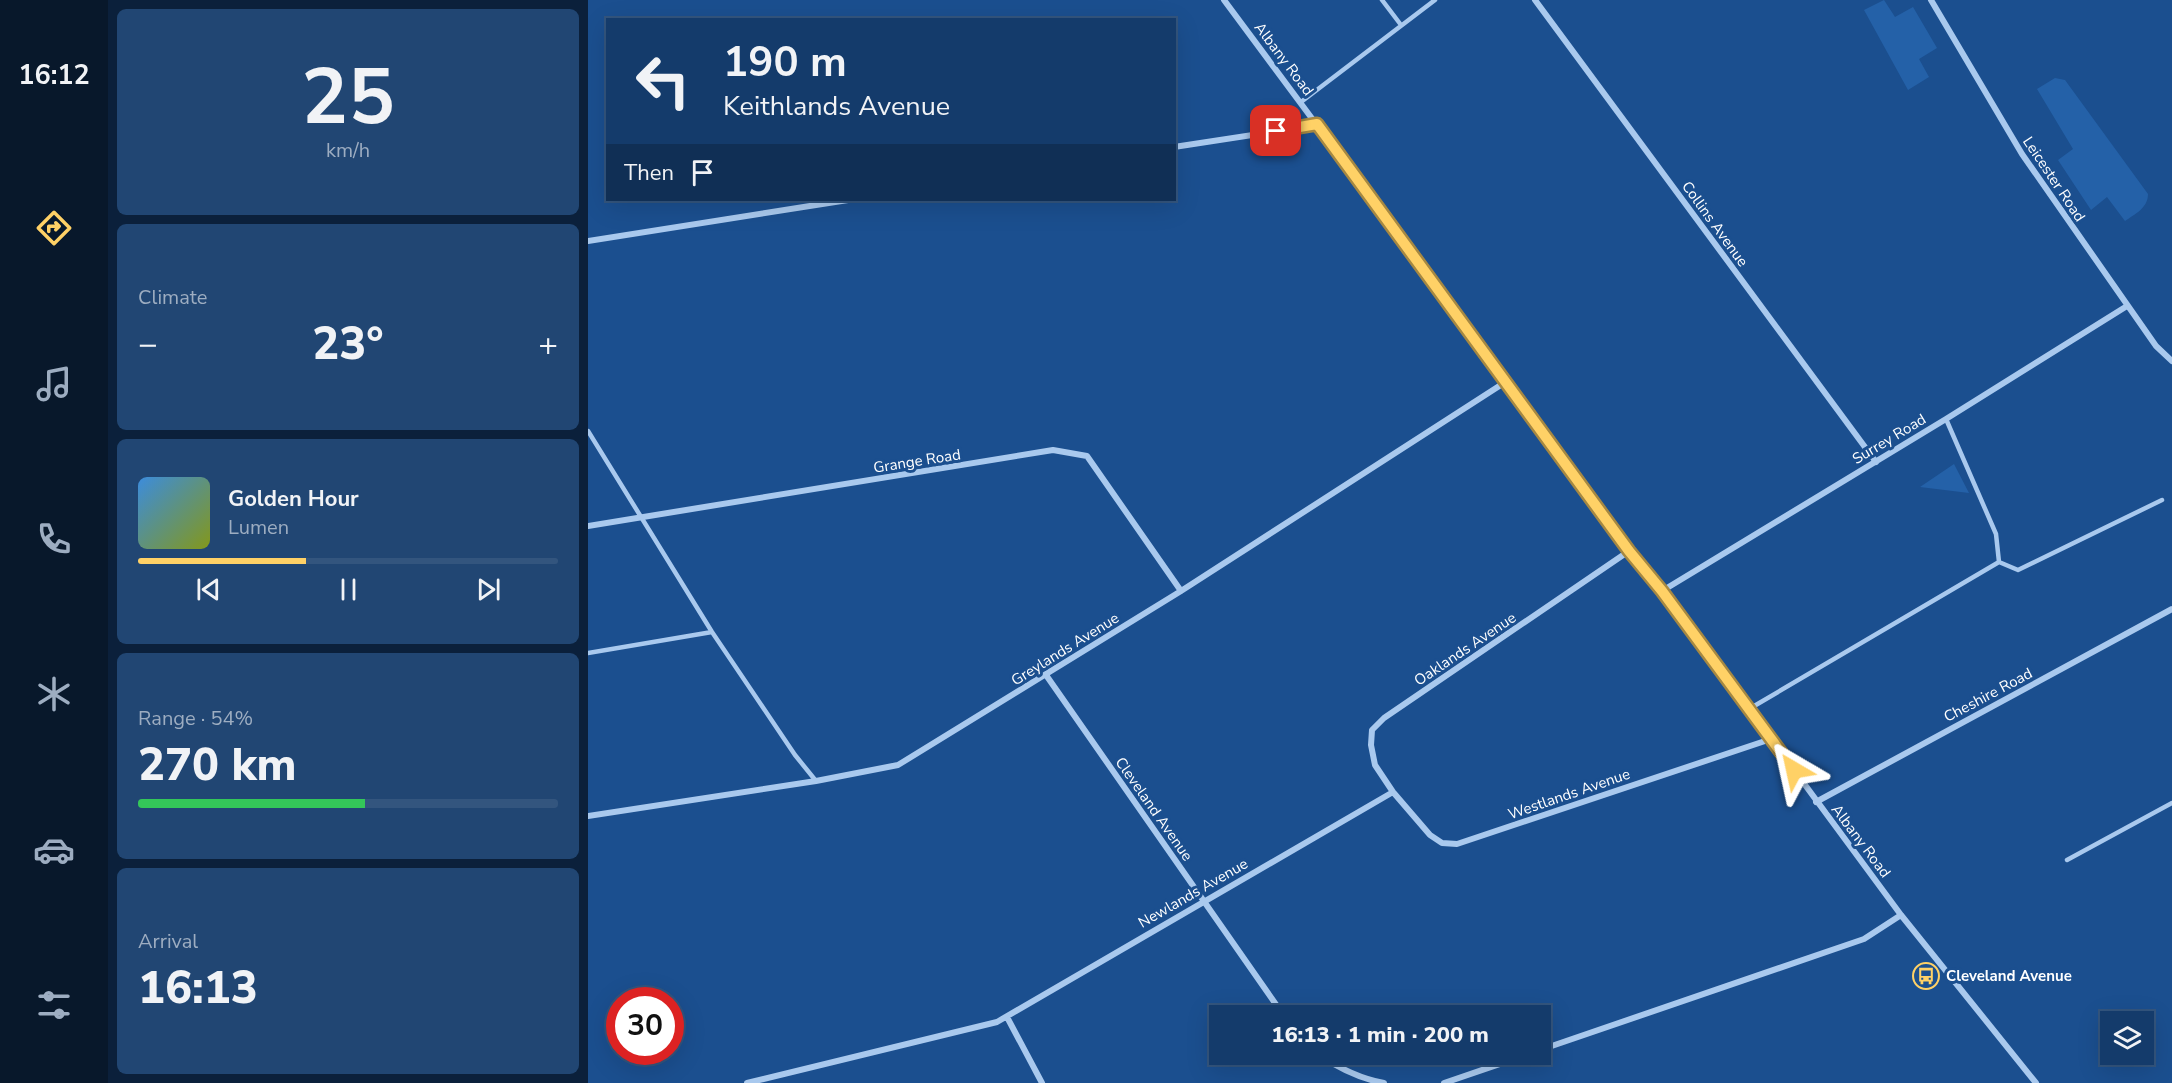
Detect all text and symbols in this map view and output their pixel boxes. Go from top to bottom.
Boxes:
street label: Albany Road [1250,18,1318,100]
text: 190 m [723,34,847,91]
icon: left [624,42,702,120]
text: 25 [301,44,395,151]
text: 16:12 [18,57,90,94]
text: Keithlands Avenue [723,88,950,125]
pin [1250,105,1301,156]
icon: arrive [1259,114,1292,147]
street label: Leicester Road [2018,132,2090,226]
text: km/h [326,137,370,164]
icon: arrive [686,156,719,189]
text: Then [624,158,674,188]
street label: Collins Avenue [1677,177,1753,271]
icon: directions [33,207,75,249]
text: Climate [138,284,207,311]
text: 23° [312,314,384,375]
text: − [138,322,158,367]
text: + [538,322,558,367]
icon: music [33,363,75,405]
street label: Surrey Road [1848,409,1930,469]
street label: Grange Road [872,444,962,478]
text: Golden Hour [228,484,359,514]
text: Lumen [228,514,289,541]
icon: phone [33,518,75,560]
icon: previous [192,573,225,606]
icon: pause [332,573,365,606]
icon: next [472,573,505,606]
street label: Greylands Avenue [1007,608,1123,690]
street label: Oaklands Avenue [1410,608,1520,690]
street label: Cheshire Road [1940,663,2036,727]
icon: climate [33,673,75,715]
text: Range · 54% [138,705,253,732]
text: 270 km [138,735,297,796]
position arrow [1762,738,1826,802]
street label: Cleveland Avenue [1111,753,1197,865]
street label: Westlands Avenue [1505,764,1633,824]
street label: Albany Road [1827,800,1895,882]
icon: car [33,829,75,871]
street label: Newlands Avenue [1135,853,1251,933]
text: Arrival [138,928,198,955]
text: 16:13 [138,958,258,1019]
bus stop icon: Cleveland Avenue [1911,961,1941,991]
place label: Cleveland Avenue [1946,966,2072,986]
icon: filters [33,984,75,1026]
speed limit sign: 30 [606,987,684,1065]
map controls [2100,1011,2154,1065]
button: layers [2100,1011,2154,1065]
text: 16:13 · 1 min · 200 m [1271,1020,1489,1050]

